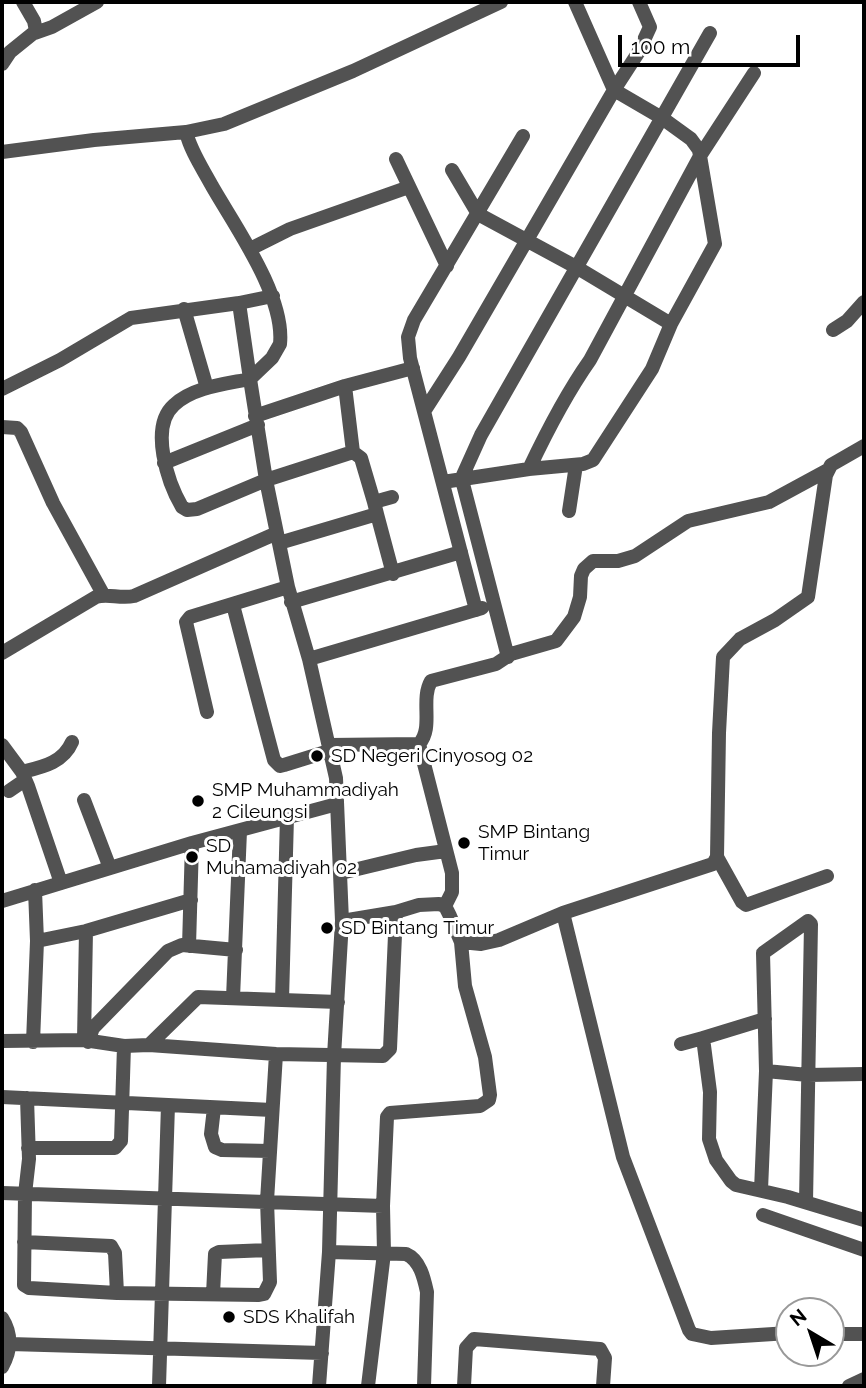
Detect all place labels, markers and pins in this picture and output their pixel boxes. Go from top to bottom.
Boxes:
place label: SD Negeri Cinyosog 02 [331,745,533,767]
marker: SD Negeri Cinyosog 02 [309,748,325,764]
place label: SMP Muhammadiyah 2 Cileungsi [212,779,399,823]
marker: SMP Muhammadiyah 2 Cileungsi [190,793,206,809]
place label: SMP Bintang Timur [478,821,590,865]
place label: SD Muhamadiyah 02 [206,835,357,879]
marker: SMP Bintang Timur [456,835,472,851]
marker: SD Muhamadiyah 02 [184,849,200,865]
place label: SD Bintang Timur [341,917,494,939]
marker: SD Bintang Timur [319,920,335,936]
place label: SDS Khalifah [243,1306,355,1328]
marker: SDS Khalifah [221,1309,237,1325]

